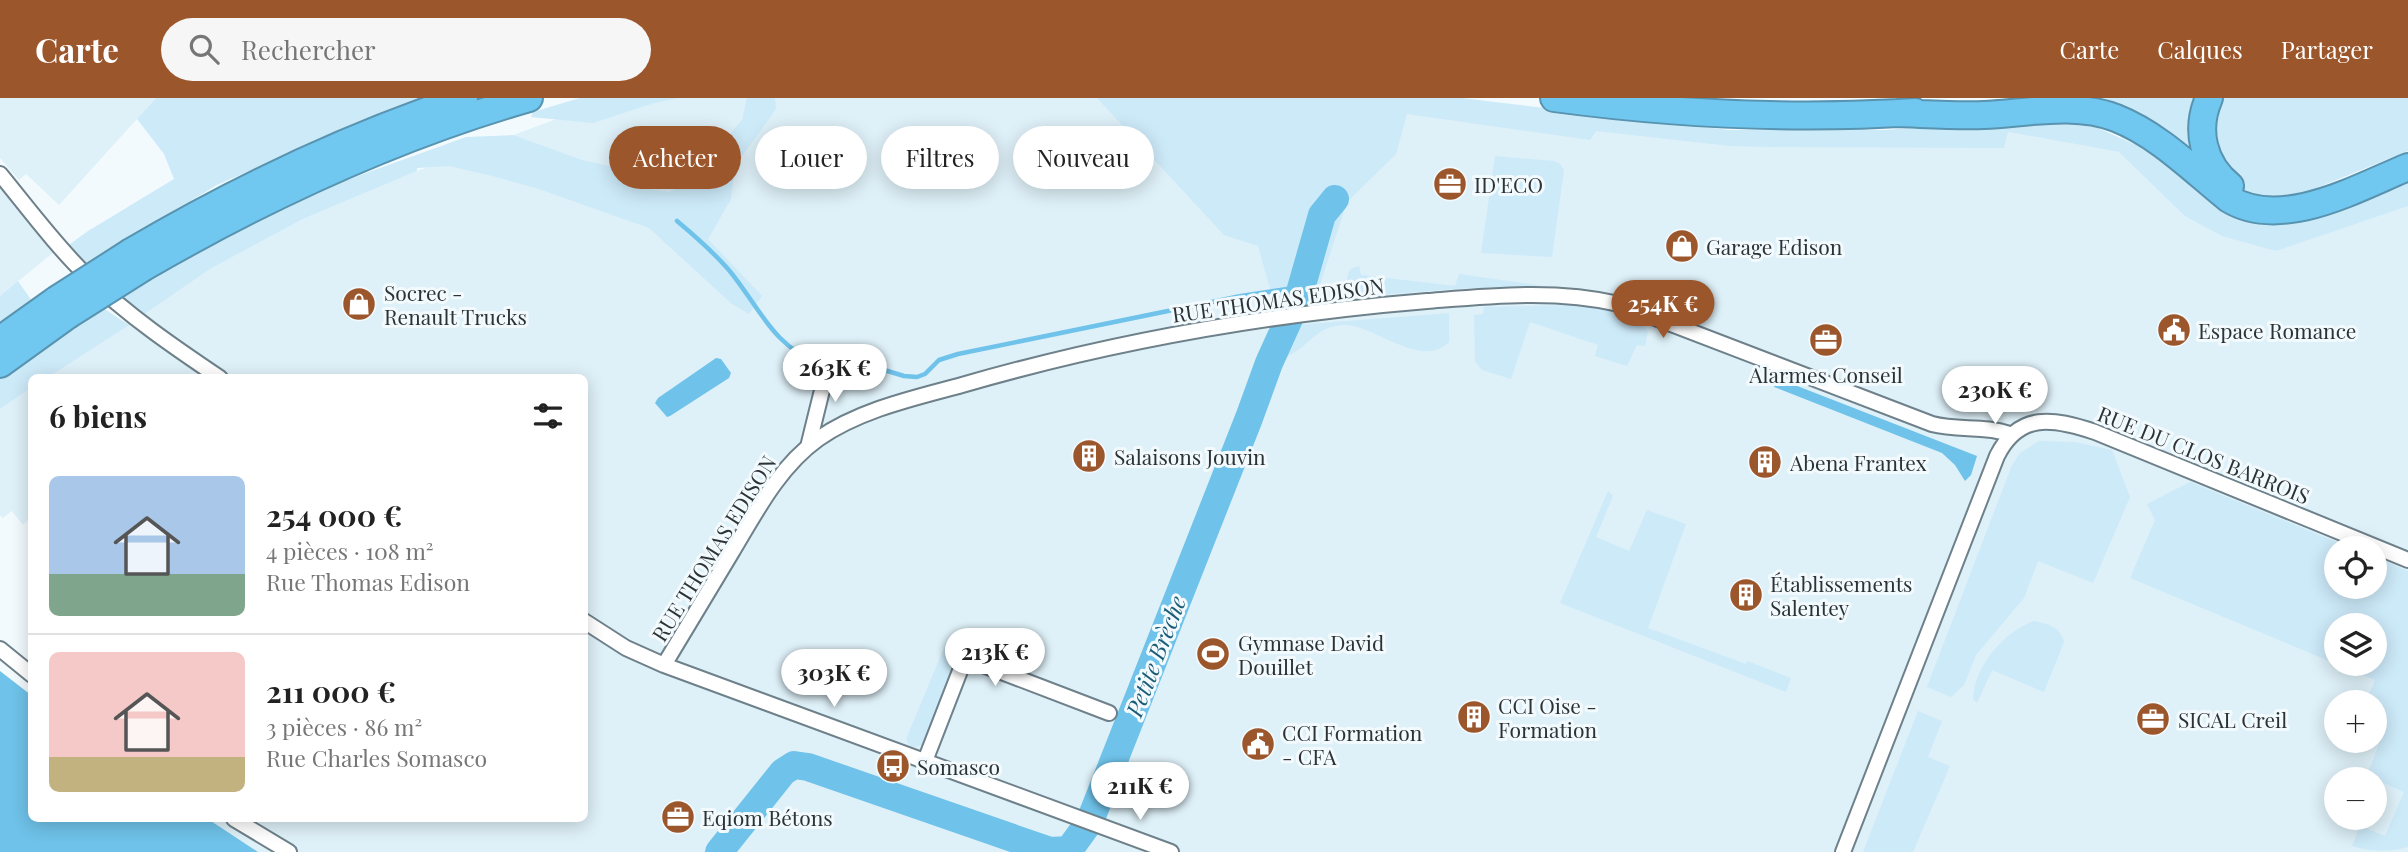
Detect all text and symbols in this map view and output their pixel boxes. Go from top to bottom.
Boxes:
search box [161,18,651,81]
text: Carte [35,27,119,71]
icon: search [185,30,223,68]
text: Rechercher [241,32,376,67]
text: Carte [2060,33,2119,65]
text: Calques [2157,33,2243,65]
text: Partager [2281,33,2373,65]
chip: Acheter [609,126,741,189]
chip: Louer [755,126,867,189]
chip: Filtres [881,126,999,189]
chip: Nouveau [1013,126,1154,189]
office icon: ID'ECO [1431,165,1469,203]
place label: ID'ECO [1474,170,1543,198]
shop icon: Garage Edison [1663,227,1701,265]
place label: Garage Edison [1706,232,1843,260]
street label: RUE THOMAS EDISON [1170,270,1386,328]
place label: Socrec - Renault Trucks [384,278,527,330]
pin: 254K € [1606,280,1720,340]
shop icon: Socrec - Renault Trucks [340,285,378,323]
text: 254K € [1628,287,1699,318]
public building icon: Espace Romance [2155,311,2193,349]
place label: Espace Romance [2198,316,2357,344]
office icon: Alarmes Conseil [1807,321,1845,359]
pin: 263K € [778,344,892,404]
text: 263K € [799,351,871,382]
place label: Alarmes Conseil [1748,360,1903,388]
pin: 230K € [1938,366,2052,426]
text: 230K € [1958,373,2032,404]
text: 6 biens [49,396,147,436]
icon: filters [529,397,567,435]
street label: RUE DU CLOS BARROIS [2094,399,2314,509]
building icon: Salaisons Jouvin [1070,437,1108,475]
place label: Salaisons Jouvin [1114,442,1266,470]
building icon: Abena Frantex [1746,443,1784,481]
place label: Abena Frantex [1789,448,1927,476]
street label: RUE THOMAS EDISON [644,450,782,646]
text: 254 000 € [266,495,402,535]
icon: home [105,504,189,588]
text: 4 pièces · 108 m² [266,535,434,566]
map controls [2324,536,2387,830]
button: locate [2324,536,2387,599]
text: Rue Thomas Edison [266,566,470,597]
place label: Établissements Salentey [1770,569,1913,621]
building icon: Établissements Salentey [1727,576,1765,614]
water label: Petite Brèche [1117,591,1192,722]
button: layers [2324,613,2387,676]
pin: 213K € [938,628,1052,688]
place label: Gymnase David Douillet [1238,628,1384,680]
text: 213K € [961,635,1029,666]
sports icon: Gymnase David Douillet [1194,635,1232,673]
pin: 303K € [777,650,891,709]
text: 303K € [797,656,871,687]
text: 211 000 € [266,671,396,711]
icon: home [105,680,189,764]
button: + [2324,690,2387,753]
place label: CCI Oise - Formation [1498,691,1597,743]
building icon: CCI Oise - Formation [1455,698,1493,736]
office icon: SICAL Creil [2134,700,2172,738]
place label: SICAL Creil [2178,705,2287,733]
text: 3 pièces · 86 m² [266,711,422,742]
place label: CCI Formation - CFA [1282,718,1423,770]
public building icon: CCI Formation - CFA [1239,725,1277,763]
text: Rue Charles Somasco [266,742,487,773]
bus stop icon: Somasco [874,747,912,785]
place label: Somasco [917,752,1000,780]
pin: 211K € [1083,762,1197,822]
button: − [2324,767,2387,830]
text: 211K € [1107,769,1173,800]
office icon: Eqiom Bétons [659,798,697,836]
place label: Eqiom Bétons [702,803,833,831]

